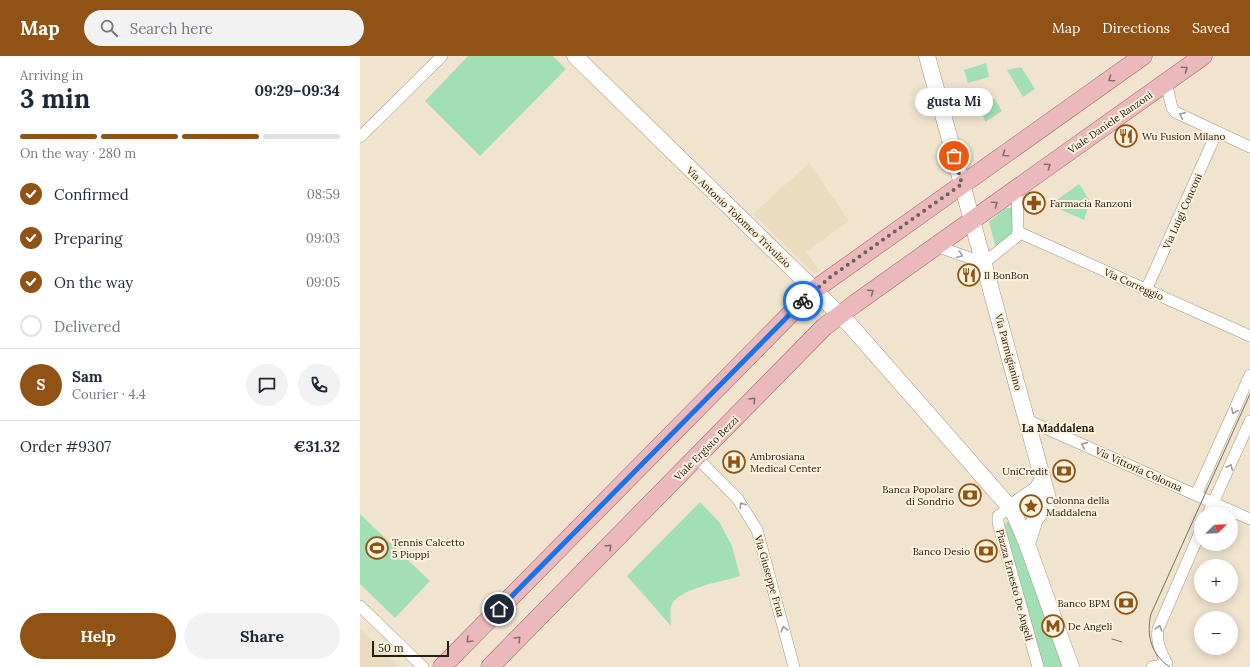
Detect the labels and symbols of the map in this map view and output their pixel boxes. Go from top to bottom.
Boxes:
one-way arrow [1180,67,1187,74]
one-way arrow [1108,74,1115,82]
callout: gusta Mi [915,88,993,116]
street label: Viale Daniele Ranzoni [1065,88,1155,157]
one-way arrow [1178,112,1186,120]
restaurant icon: Wu Fusion Milano [1113,123,1139,149]
place label: Wu Fusion Milano [1142,130,1225,143]
pin [937,139,971,173]
one-way arrow [1002,149,1009,157]
street label: Via Antonio Tolomeo Trivulzio [683,163,794,271]
one-way arrow [1044,164,1051,171]
street label: Via Luigi Conconi [1160,171,1205,252]
pharmacy icon: Farmacia Ranzoni [1021,190,1047,216]
place label: Farmacia Ranzoni [1050,197,1132,210]
one-way arrow [990,202,997,209]
one-way arrow [956,250,963,258]
restaurant icon: Il BonBon [956,262,982,288]
street label: Via Correggio [1101,265,1166,303]
place label: Il BonBon [984,269,1029,282]
courier [783,281,823,321]
one-way arrow [867,289,874,297]
street label: Via Parmigianino [992,311,1025,392]
one-way arrow [748,397,756,405]
one-way arrow [1231,406,1239,414]
street label: Viale Ergisto Bezzi [671,413,741,484]
district label: La Maddalena [1022,421,1095,435]
one-way arrow [1081,442,1088,450]
street label: Via Vittoria Colonna [1092,444,1184,494]
hospital icon: Ambrosiana Medical Center [721,449,747,475]
place label: Ambrosiana Medical Center [749,450,822,475]
bank icon: UniCredit [1051,458,1077,484]
one-way arrow [1225,463,1233,470]
place label: UniCredit [1002,465,1048,478]
bank icon: Banca Popolare di Sondrio [957,482,983,508]
place label: Banca Popolare di Sondrio [882,483,955,508]
place icon: Colonna della Maddalena [1018,493,1044,519]
place label: Colonna della Maddalena [1046,494,1109,519]
one-way arrow [739,502,747,509]
north arrow [1194,507,1238,551]
street label: Piazza Ernesto De Angeli [993,528,1036,643]
street label: Via Giuseppe Frua [751,533,787,618]
sports icon: Tennis Calcetto 5 Pioppi [364,535,390,561]
place label: Tennis Calcetto 5 Pioppi [392,536,465,561]
bank icon: Banco Desio [973,538,999,564]
one-way arrow [604,544,612,552]
place label: Banco Desio [913,545,970,558]
bank icon: Banco BPM [1113,590,1139,616]
pin [482,592,516,626]
place label: Banco BPM [1058,597,1110,610]
metro station icon: De Angeli [1040,613,1066,639]
place label: De Angeli [1068,620,1112,633]
one-way arrow [1154,624,1163,631]
one-way arrow [781,626,789,633]
one-way arrow [466,635,474,643]
one-way arrow [513,636,521,644]
scale bar [372,639,449,658]

